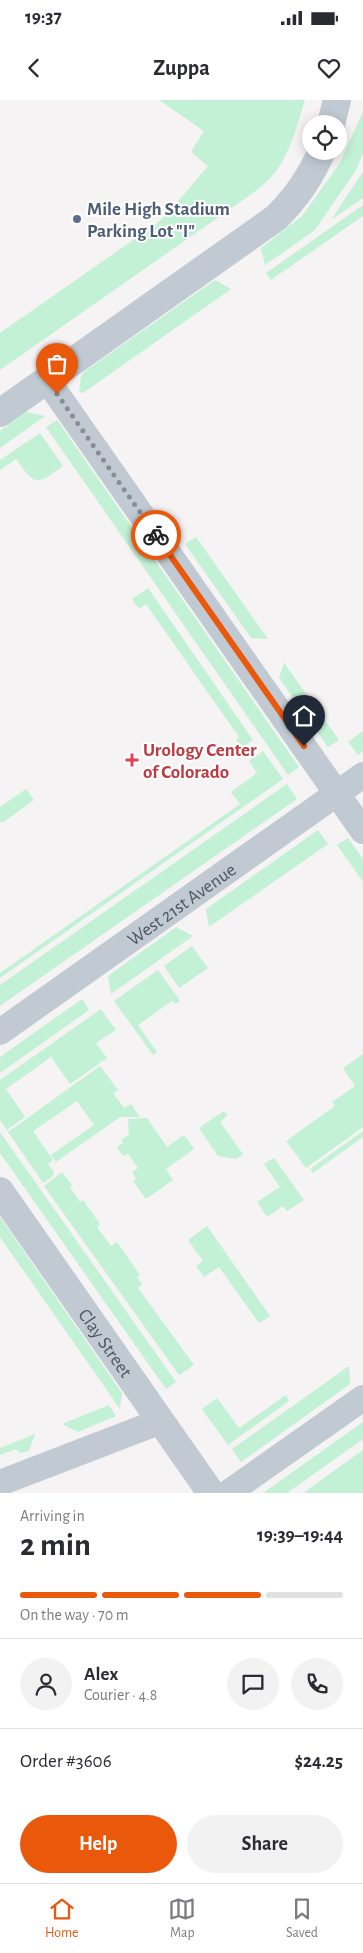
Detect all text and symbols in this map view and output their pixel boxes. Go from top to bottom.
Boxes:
text: 19:37 [25,8,62,27]
icon: back [20,54,48,82]
icon: heart [315,54,343,82]
text: Zuppa [153,57,210,79]
map controls [302,115,347,160]
button: locate [302,115,347,160]
place label: Mile High Stadium Parking Lot "I" [87,200,230,241]
marker: Mile High Stadium Parking Lot "I" [71,213,83,225]
pin [36,343,78,394]
icon: bag [43,350,71,378]
courier [131,510,181,560]
icon: bike [142,521,170,549]
pin [283,695,325,746]
icon: home [290,702,318,730]
place label: Urology Center of Colorado [143,741,257,782]
marker: Urology Center of Colorado [125,753,139,767]
street label: West 21st Avenue [124,860,240,950]
street label: Clay Street [74,1306,135,1381]
text: Arriving in [20,1508,85,1524]
text: 19:39–19:44 [257,1526,343,1545]
text: 2 min [20,1529,91,1561]
text: On the way · 70 m [20,1607,129,1623]
button: person [20,1658,72,1710]
button: chat [227,1658,279,1710]
button: phone [291,1658,343,1710]
text: Alex [84,1665,118,1684]
text: Courier · 4.8 [84,1687,157,1703]
text: Order #3606 [20,1752,112,1771]
text: $24.25 [294,1752,343,1771]
button: Help [20,1815,177,1873]
button: Share [187,1815,343,1873]
tab: Home [45,1895,79,1942]
tab: Map [168,1895,196,1942]
tab: Saved [286,1895,318,1942]

